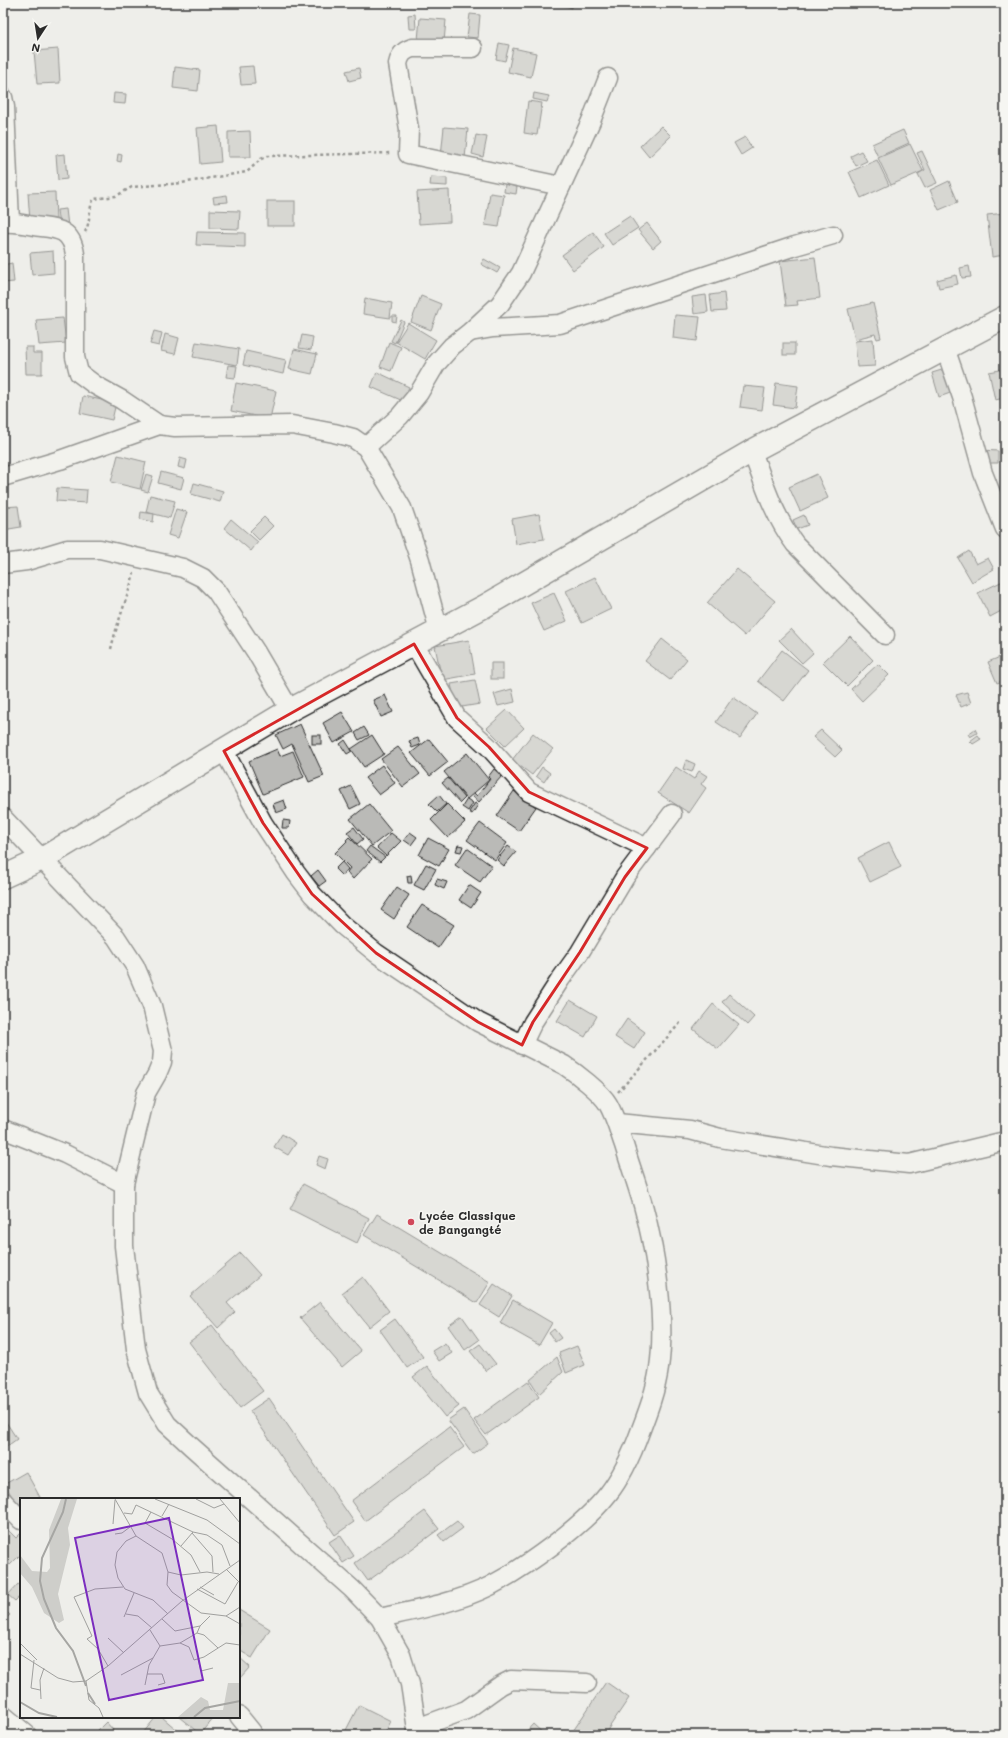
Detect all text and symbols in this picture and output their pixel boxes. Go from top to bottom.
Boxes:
north arrow [18,18,58,58]
text: N [30,40,41,56]
place label: Lycée Classique de Bangangté [419,1207,516,1237]
marker: Lycée Classique de Bangangté [406,1217,416,1227]
inset map [20,1498,240,1718]

